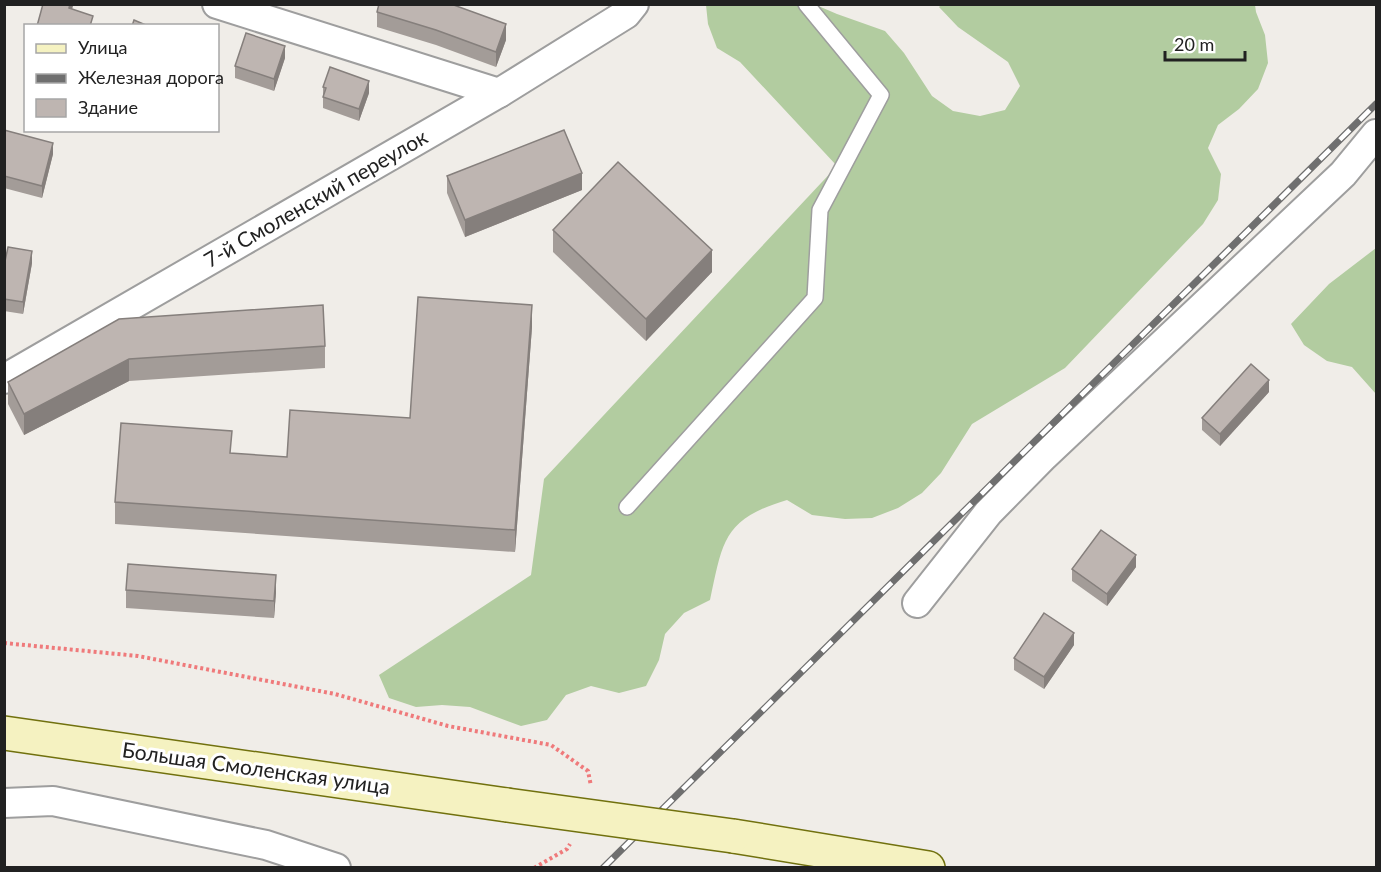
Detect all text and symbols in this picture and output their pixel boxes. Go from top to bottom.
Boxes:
legend [24,24,219,132]
scale bar [1165,24,1244,62]
text: 20 m [1174,33,1214,55]
text: Улица [78,36,128,58]
text: Железная дорога [78,66,224,88]
text: Здание [78,96,138,118]
street label: 7-й Смоленский переулок [199,123,432,272]
street label: Большая Смоленская улица [121,736,392,799]

